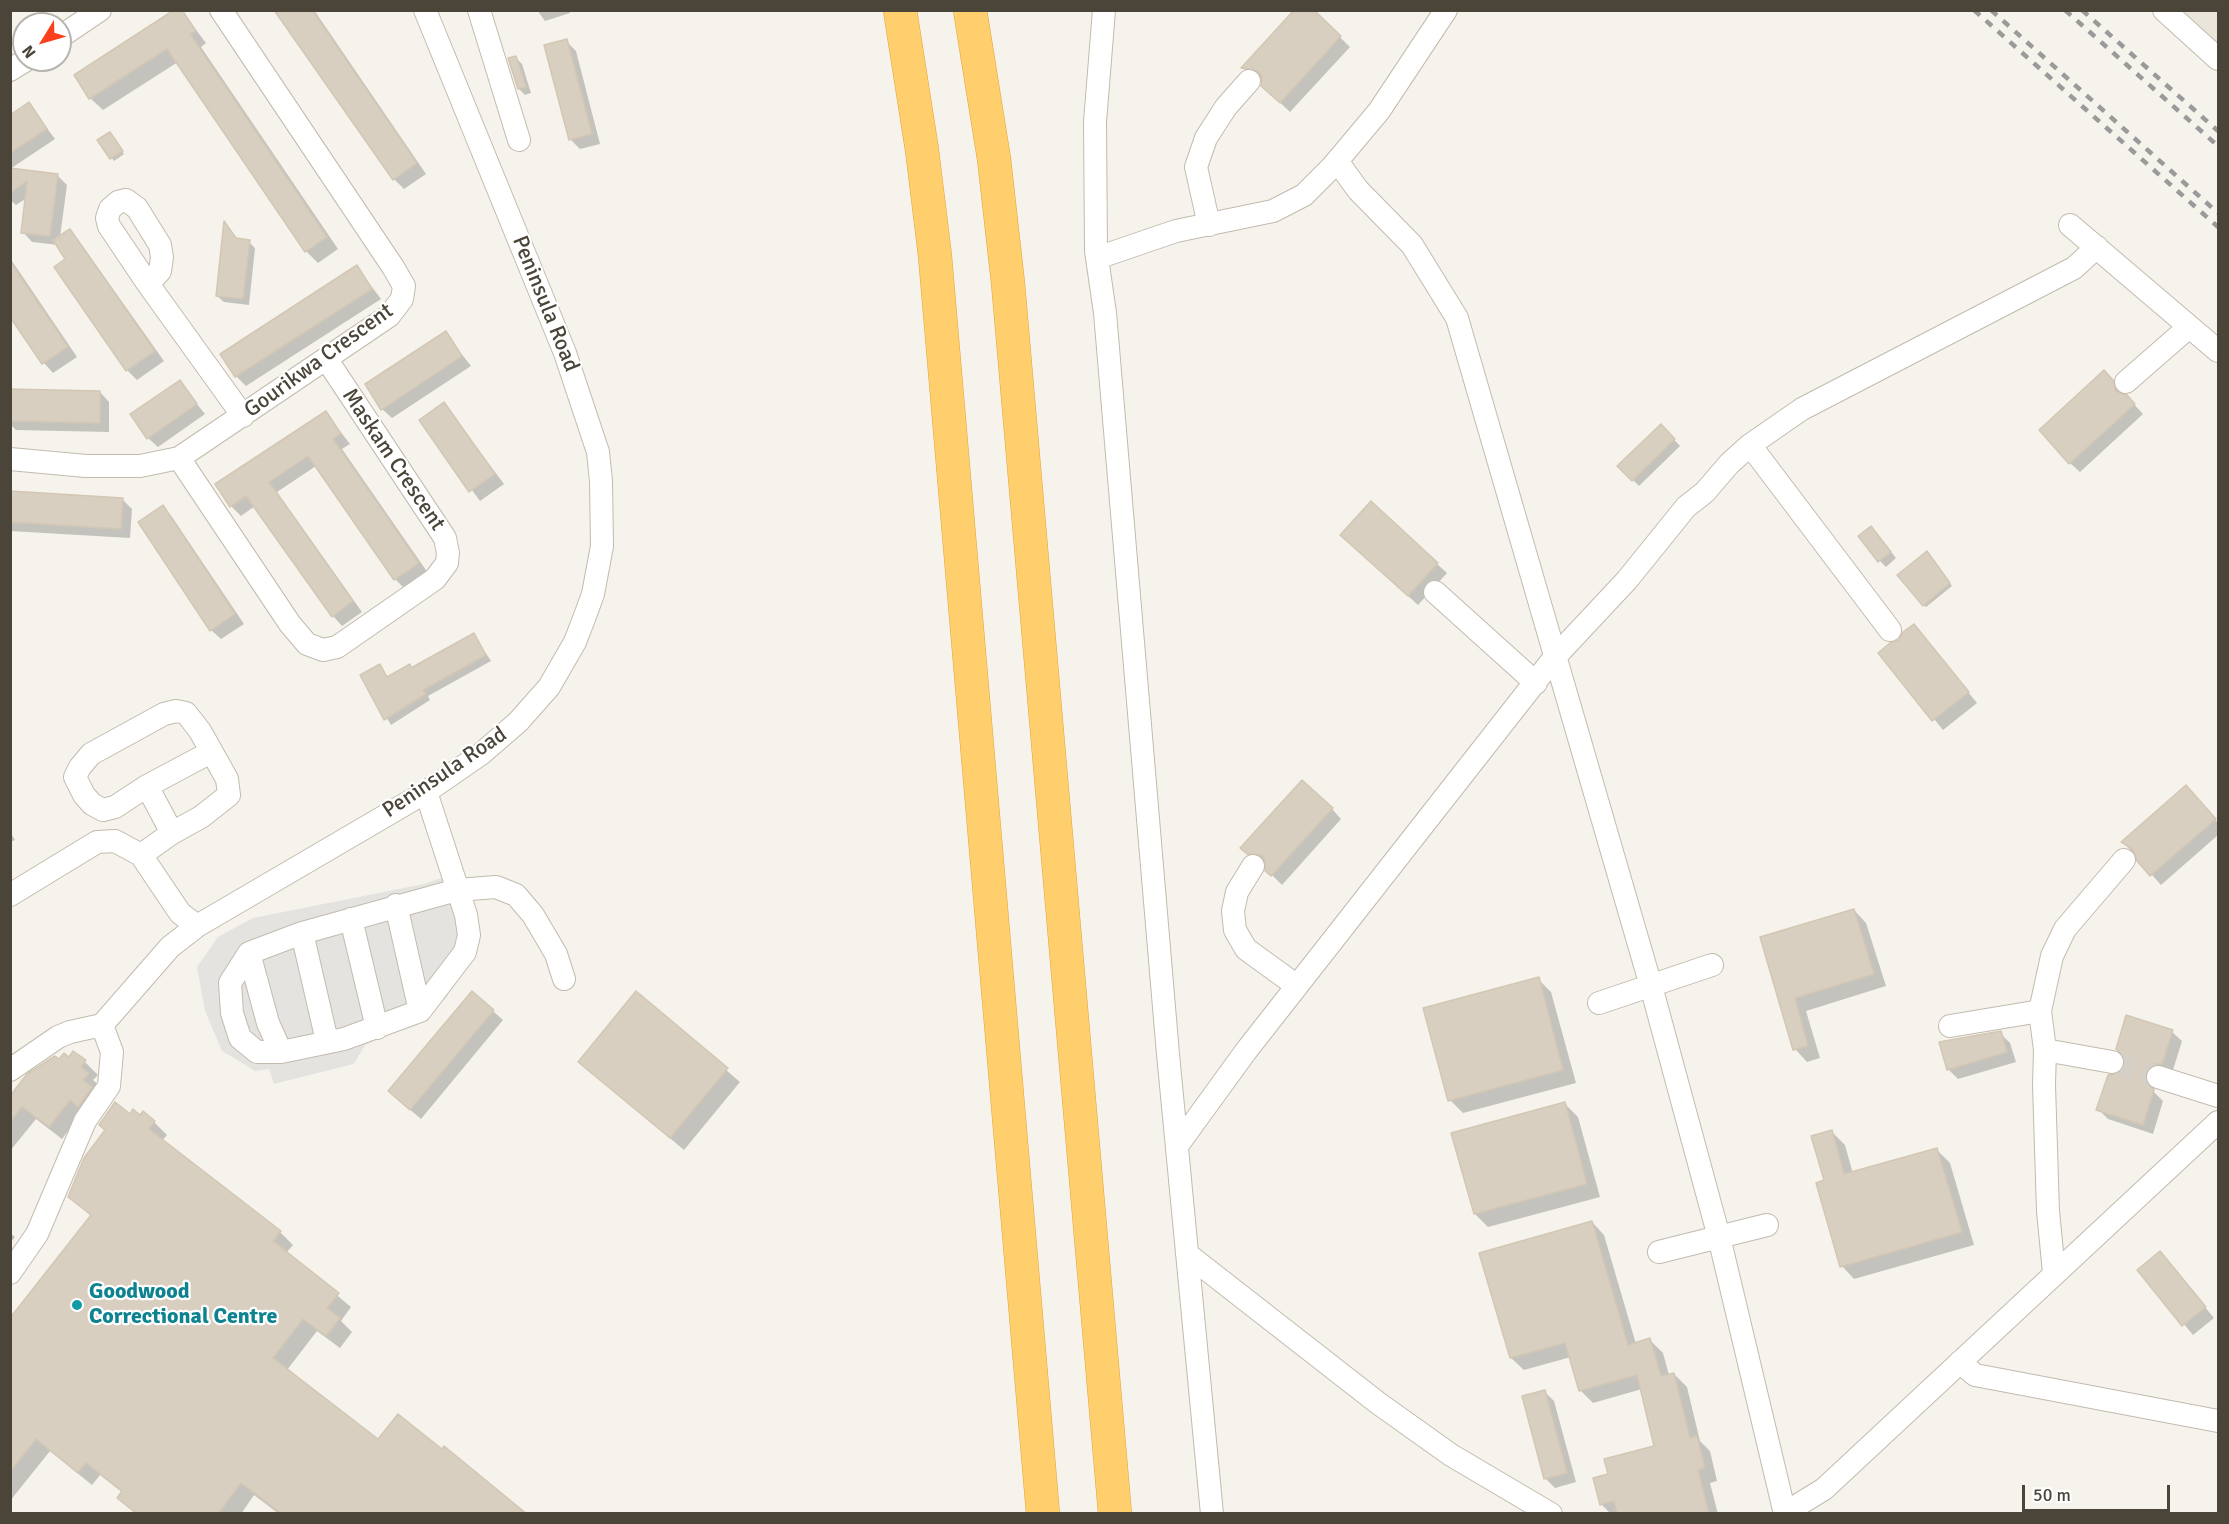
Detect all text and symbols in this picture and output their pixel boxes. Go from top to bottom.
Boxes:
north arrow [12,12,72,72]
text: N [18,41,41,62]
street label: Peninsula Road [506,232,584,376]
street label: Gourikwa Crescent [240,298,398,424]
street label: Maskam Crescent [336,384,450,536]
street label: Peninsula Road [378,722,512,824]
place label: Goodwood Correctional Centre [89,1279,277,1330]
marker: Goodwood Correctional Centre [70,1298,84,1312]
scale bar [2025,1473,2174,1511]
text: 50 m [2033,1484,2071,1506]

